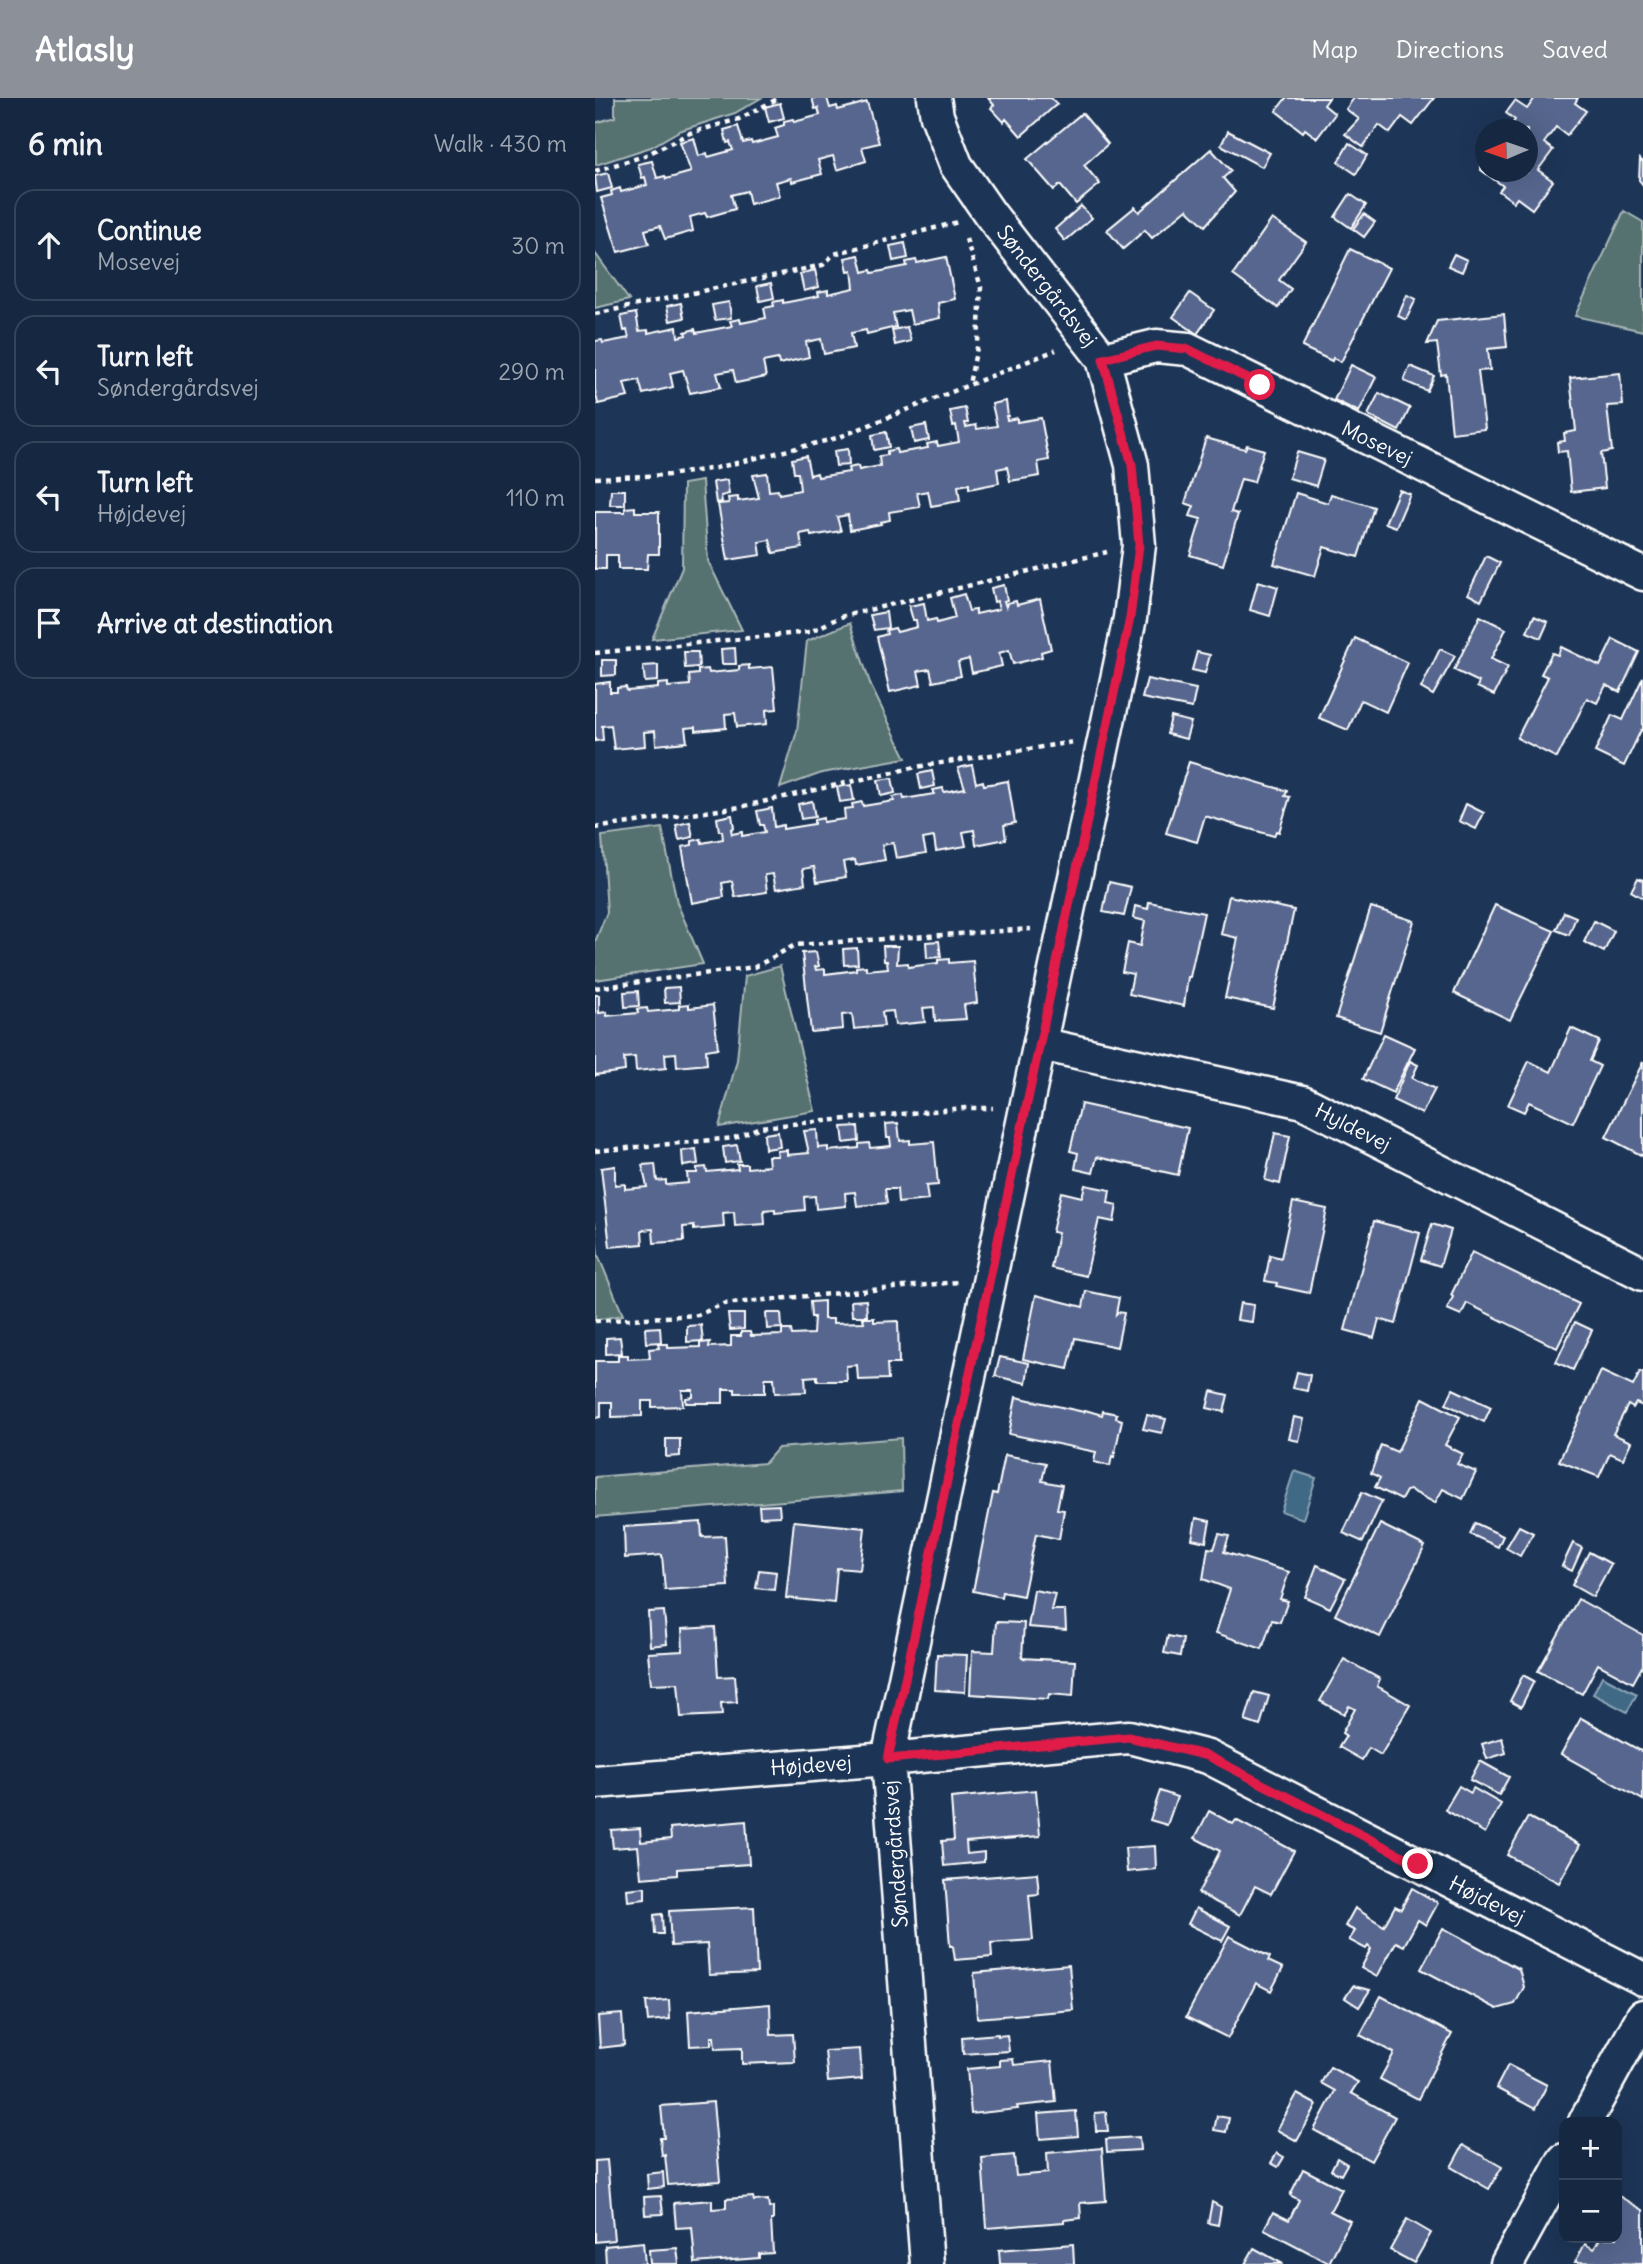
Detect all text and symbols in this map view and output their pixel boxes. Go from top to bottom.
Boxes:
text: Atlasly [35,28,134,70]
text: Map [1311,34,1358,64]
text: Directions [1396,34,1504,64]
text: Saved [1542,34,1608,64]
north arrow [1475,119,1538,182]
text: 6 min [28,125,103,163]
text: Walk · 430 m [434,129,567,158]
text: Continue [97,214,202,247]
street label: Søndergårdsvej [991,220,1103,352]
icon: ahead [30,226,68,264]
text: 30 m [511,231,565,260]
text: Mosevej [97,247,180,276]
text: Turn left [97,340,193,373]
icon: left [30,352,68,390]
text: 290 m [498,357,565,386]
route start [1244,369,1275,400]
text: Søndergårdsvej [97,373,259,402]
street label: Mosevej [1337,414,1417,472]
text: Turn left [97,466,193,499]
icon: left [30,478,68,516]
text: 110 m [506,483,565,512]
text: Højdevej [97,499,186,528]
icon: arrive [30,604,68,642]
text: Arrive at destination [97,607,333,640]
street label: Hyldevej [1311,1096,1395,1158]
street label: Højdevej [770,1749,852,1781]
street label: Søndergårdsvej [876,1779,914,1929]
route end [1402,1848,1433,1879]
street label: Højdevej [1445,1870,1529,1930]
map controls [1559,2117,1622,2243]
button: + [1559,2117,1622,2180]
button: − [1559,2180,1622,2243]

